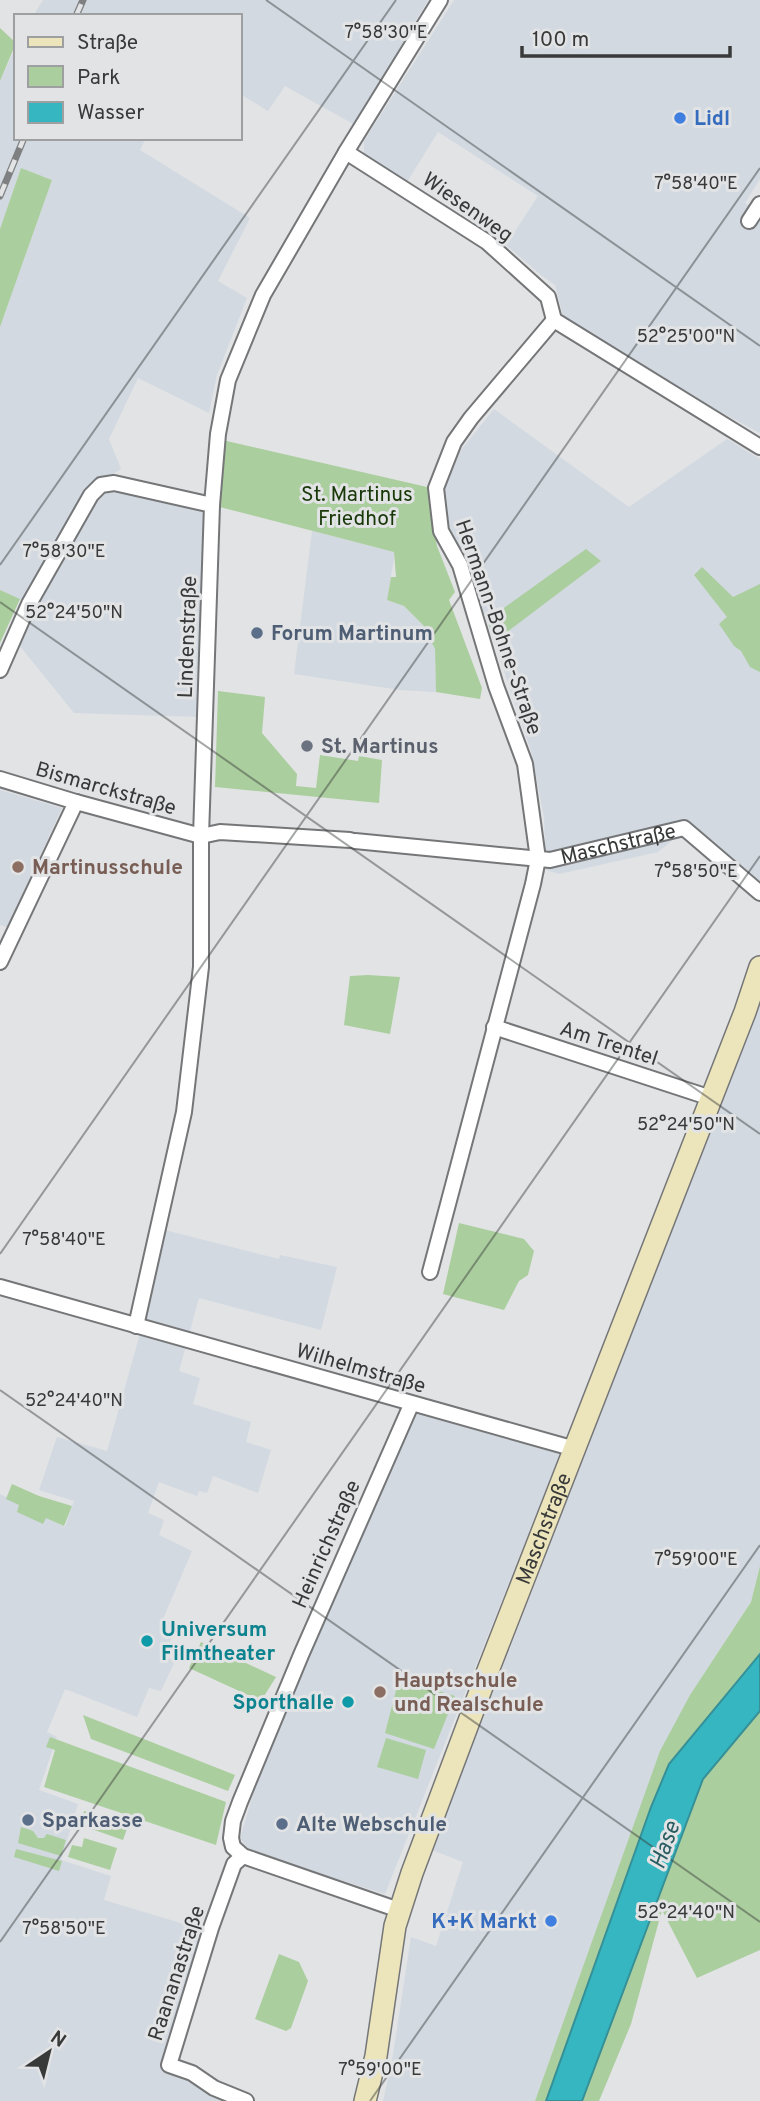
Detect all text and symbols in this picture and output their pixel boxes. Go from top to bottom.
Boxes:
legend [14,14,242,140]
scale bar [522,14,730,58]
text: 7°58'30"E [344,22,428,45]
text: 100 m [532,27,589,54]
text: Straße [77,30,138,57]
text: Park [77,65,120,92]
text: Wasser [77,100,144,127]
place label: Lidl [694,106,730,133]
marker: Lidl [672,110,688,126]
street label: Wiesenweg [416,167,518,249]
text: 7°58'40"E [654,173,738,196]
text: 52°25'00"N [637,326,735,349]
park label: St. Martinus Friedhof [301,482,413,533]
street label: Hermann-Bohne-Straße [448,516,547,739]
text: 7°58'30"E [22,541,106,564]
street label: Lindenstraße [173,575,204,699]
text: 52°24'50"N [25,602,123,625]
place label: Forum Martinum [271,621,433,648]
marker: Forum Martinum [249,625,265,641]
place label: St. Martinus [321,734,439,761]
marker: St. Martinus [299,738,315,754]
street label: Bismarckstraße [32,756,179,822]
street label: Maschstraße [558,818,679,872]
place label: Martinusschule [32,855,183,882]
marker: Martinusschule [10,859,26,875]
text: 7°58'50"E [654,861,738,884]
street label: Am Trentel [556,1016,661,1073]
text: 52°24'50"N [637,1114,735,1137]
text: 7°58'40"E [22,1229,106,1252]
street label: Wilhelmstraße [293,1338,429,1401]
text: 52°24'40"N [25,1390,123,1413]
street label: Maschstraße [511,1469,579,1589]
street label: Heinrichstraße [287,1476,368,1613]
text: 7°59'00"E [654,1549,738,1572]
place label: Universum Filmtheater [161,1617,275,1668]
marker: Universum Filmtheater [139,1633,155,1649]
place label: Hauptschule und Realschule [394,1668,544,1719]
marker: Hauptschule und Realschule [372,1684,388,1700]
place label: Sporthalle [232,1690,334,1717]
marker: Sporthalle [340,1694,356,1710]
place label: Sparkasse [42,1808,143,1835]
marker: Sparkasse [20,1812,36,1828]
place label: Alte Webschule [296,1812,447,1839]
marker: Alte Webschule [274,1816,290,1832]
water label: Hase [644,1817,689,1874]
street label: Raananastraße [143,1902,212,2045]
text: 52°24'40"N [637,1902,735,1925]
place label: K+K Markt [431,1909,537,1936]
marker: K+K Markt [543,1913,559,1929]
text: 7°58'50"E [22,1918,106,1941]
north arrow [14,2017,84,2087]
text: N [45,2026,70,2053]
text: 7°59'00"E [338,2059,422,2082]

